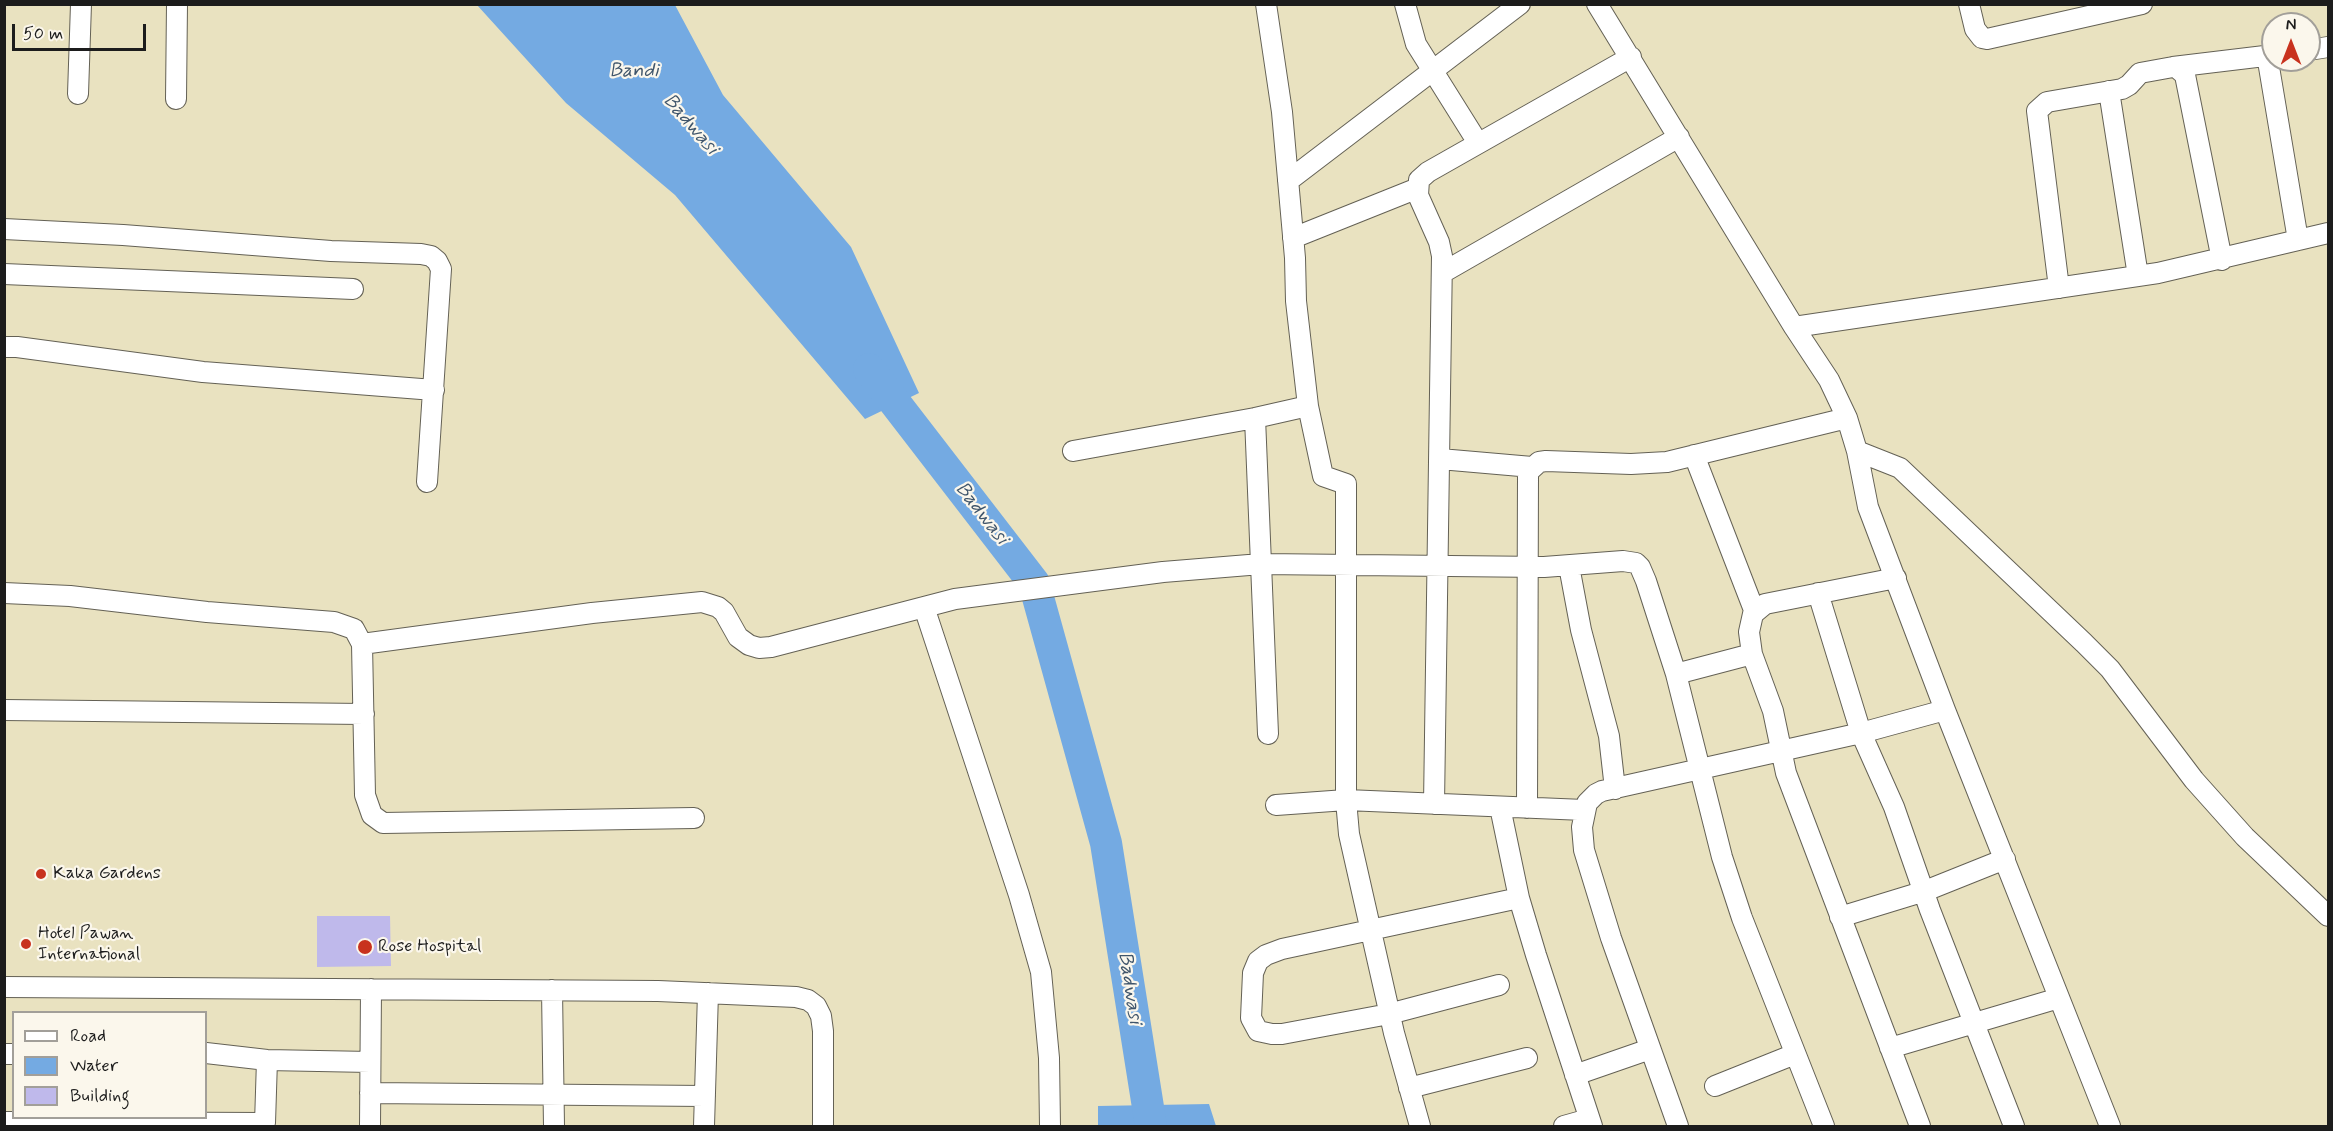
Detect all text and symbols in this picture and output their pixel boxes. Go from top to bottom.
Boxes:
scale bar [15,12,148,50]
north arrow [2261,12,2321,72]
text: N [2286,15,2296,36]
text: 50 m [23,22,63,46]
water label: Bandi [609,60,659,84]
water label: Badwasi [657,90,723,160]
water label: Badwasi [949,478,1013,550]
place label: Kaka Gardens [53,863,161,885]
marker: Kaka Gardens [34,867,48,881]
place label: Hotel Pawan International [38,923,140,966]
place label: Rose Hospital [378,936,481,958]
marker: Hotel Pawan International [19,937,33,951]
marker: Rose Hospital [356,938,374,956]
water label: Badwasi [1111,950,1147,1026]
legend [12,1011,207,1119]
text: Road [70,1024,106,1048]
text: Water [70,1054,118,1078]
text: Building [70,1084,130,1108]

